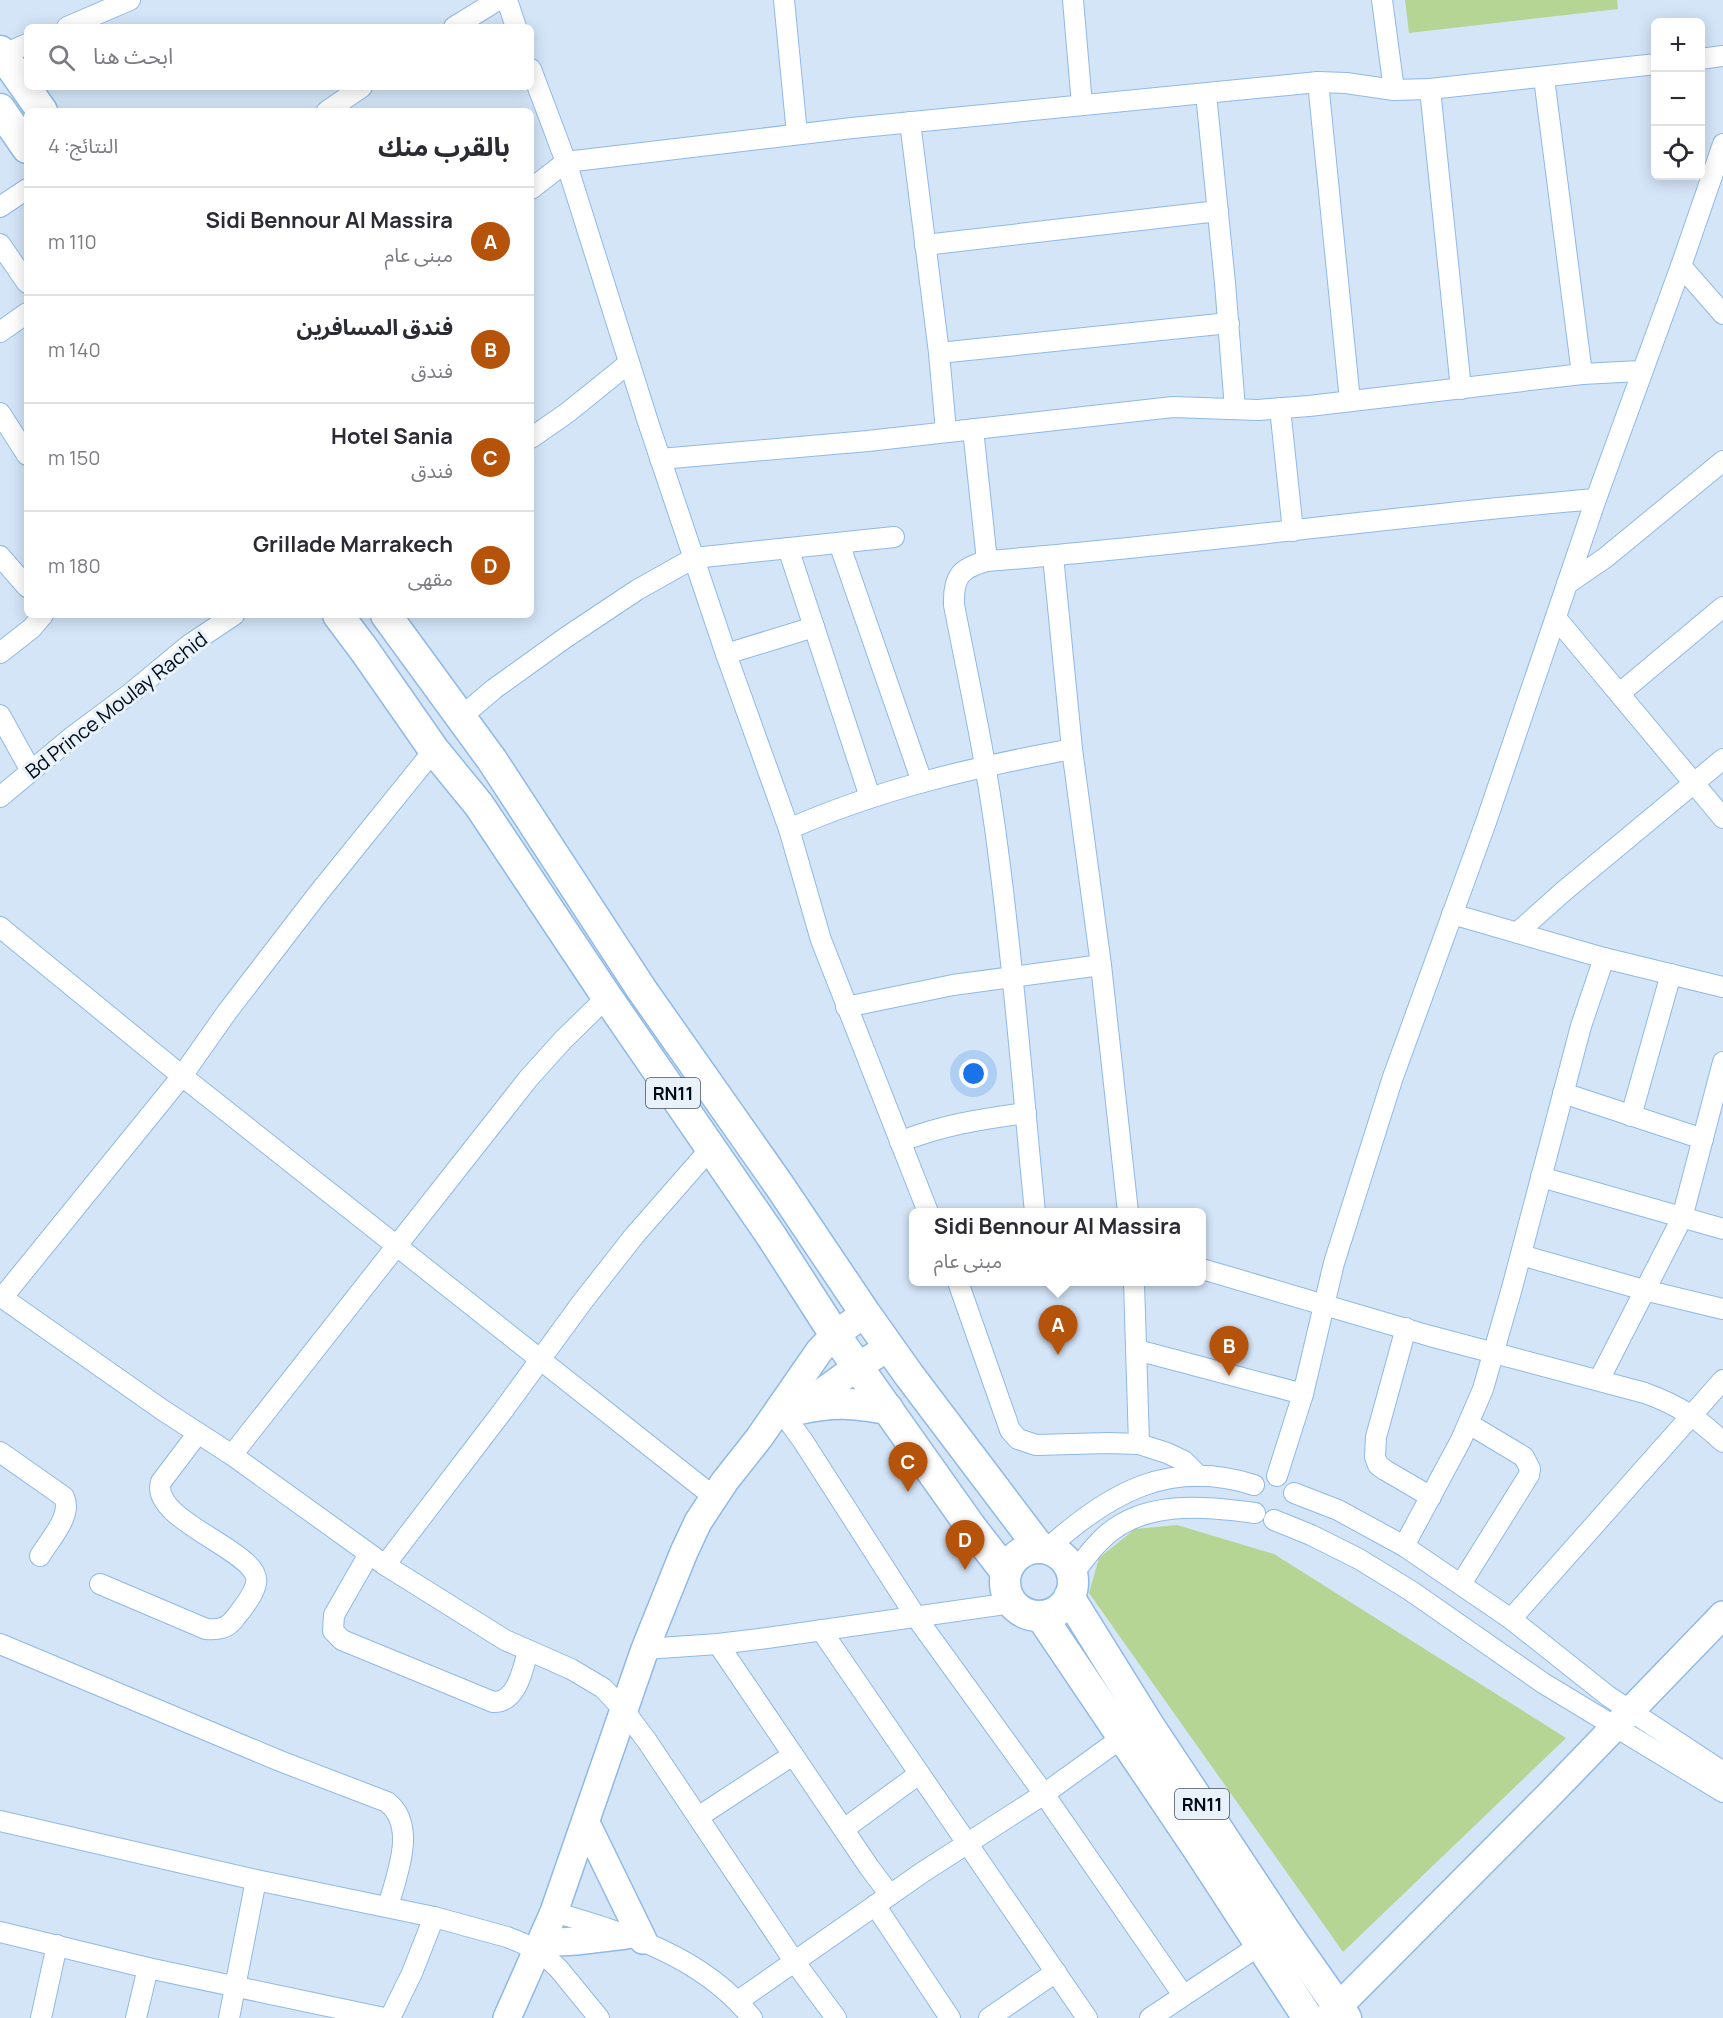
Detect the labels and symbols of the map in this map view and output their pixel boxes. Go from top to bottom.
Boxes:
street label: Bd Prince Moulay Rachid [20,625,212,785]
your location [959,1059,988,1088]
road number: RN11 [646,1078,700,1108]
pin: A [1038,1306,1078,1355]
pin: B [1210,1326,1248,1376]
pin: C [888,1442,928,1492]
pin: D [946,1520,984,1570]
road number: RN11 [1175,1789,1229,1819]

